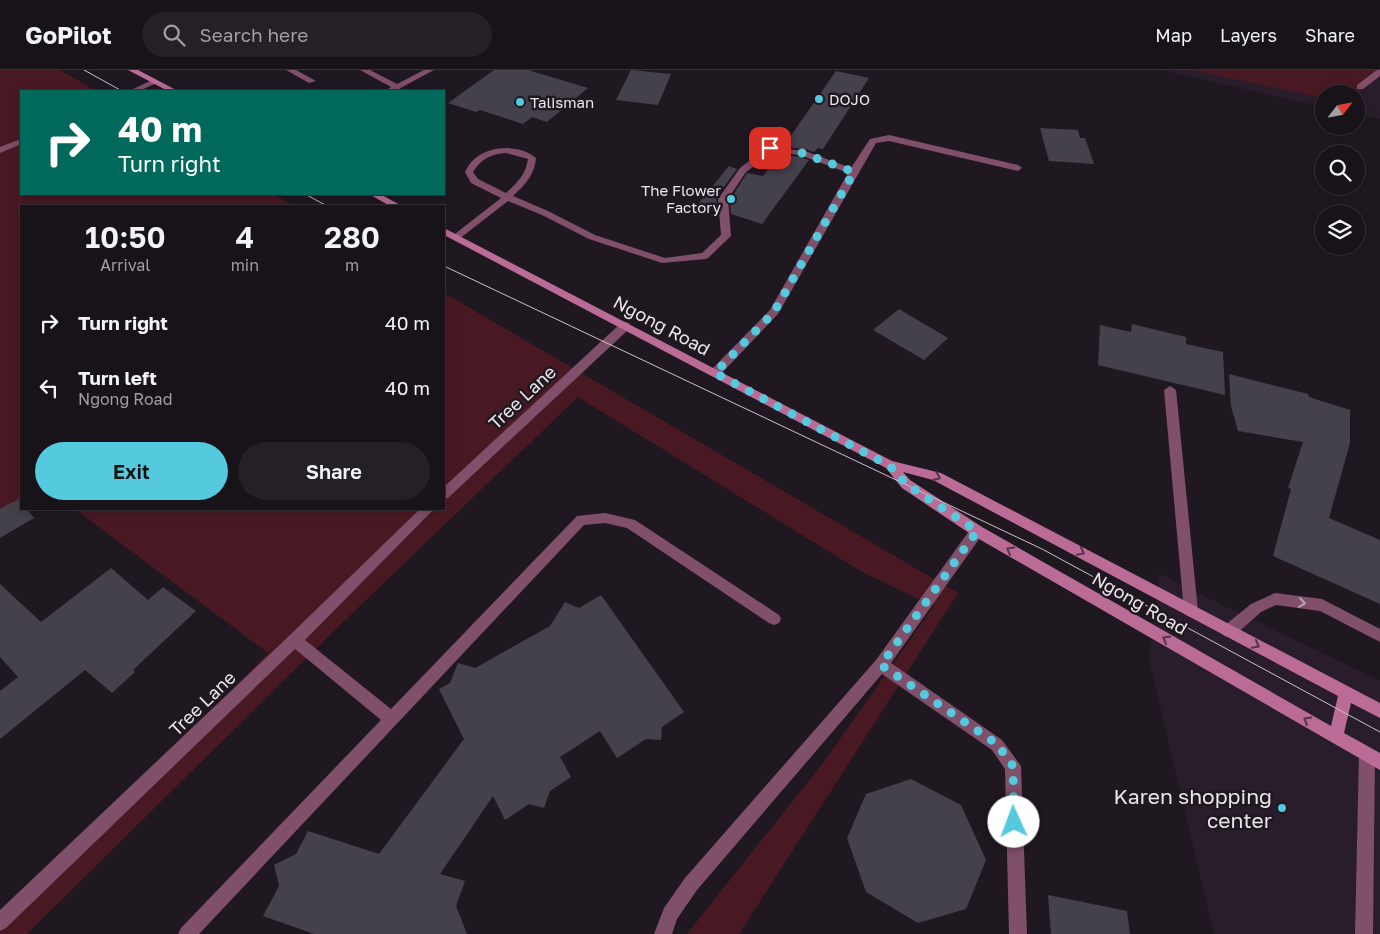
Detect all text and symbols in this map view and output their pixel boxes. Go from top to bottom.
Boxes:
search box [142,12,492,57]
text: GoPilot [25,20,112,49]
icon: search [160,21,188,49]
text: Search here [200,23,308,46]
text: Map [1155,24,1192,46]
text: Layers [1220,24,1277,46]
text: Share [1305,24,1355,46]
north arrow [1315,85,1365,135]
map controls [1315,85,1365,255]
place label: DOJO [829,90,870,108]
place label: Talisman [530,93,594,111]
marker: DOJO [813,93,825,105]
marker: Talisman [514,96,526,108]
text: 40 m [118,108,202,150]
icon: right [35,110,100,175]
pin [749,127,791,169]
icon: arrive [756,134,784,162]
button: search [1315,145,1365,195]
text: Turn right [118,150,221,177]
place label: The Flower Factory [641,181,722,216]
marker: The Flower Factory [725,193,737,205]
button: layers [1315,205,1365,255]
text: 10:50 [85,219,166,255]
text: 4 [235,219,254,255]
text: 280 [324,219,380,255]
text: Arrival [100,255,150,275]
text: min [231,255,259,275]
text: m [345,255,359,275]
street label: Ngong Road [610,290,714,360]
icon: right [35,309,63,337]
text: Turn right [78,311,168,334]
text: 40 m [385,311,430,334]
street label: Tree Lane [484,360,560,434]
text: Turn left [78,366,157,389]
icon: left [35,374,63,402]
text: 40 m [385,376,430,399]
text: Ngong Road [78,389,172,409]
button: Exit [35,442,228,500]
button: Share [238,442,430,500]
one-way arrow [932,471,941,481]
one-way arrow [1007,546,1016,556]
one-way arrow [1076,546,1085,556]
street label: Ngong Road [1088,567,1192,639]
one-way arrow [1297,597,1306,607]
one-way arrow [1163,635,1172,645]
one-way arrow [1250,639,1259,649]
street label: Tree Lane [164,666,240,740]
one-way arrow [1303,717,1312,727]
place label: Karen shopping center [1114,783,1272,833]
position arrow [987,795,1039,847]
marker: Karen shopping center [1276,802,1288,814]

